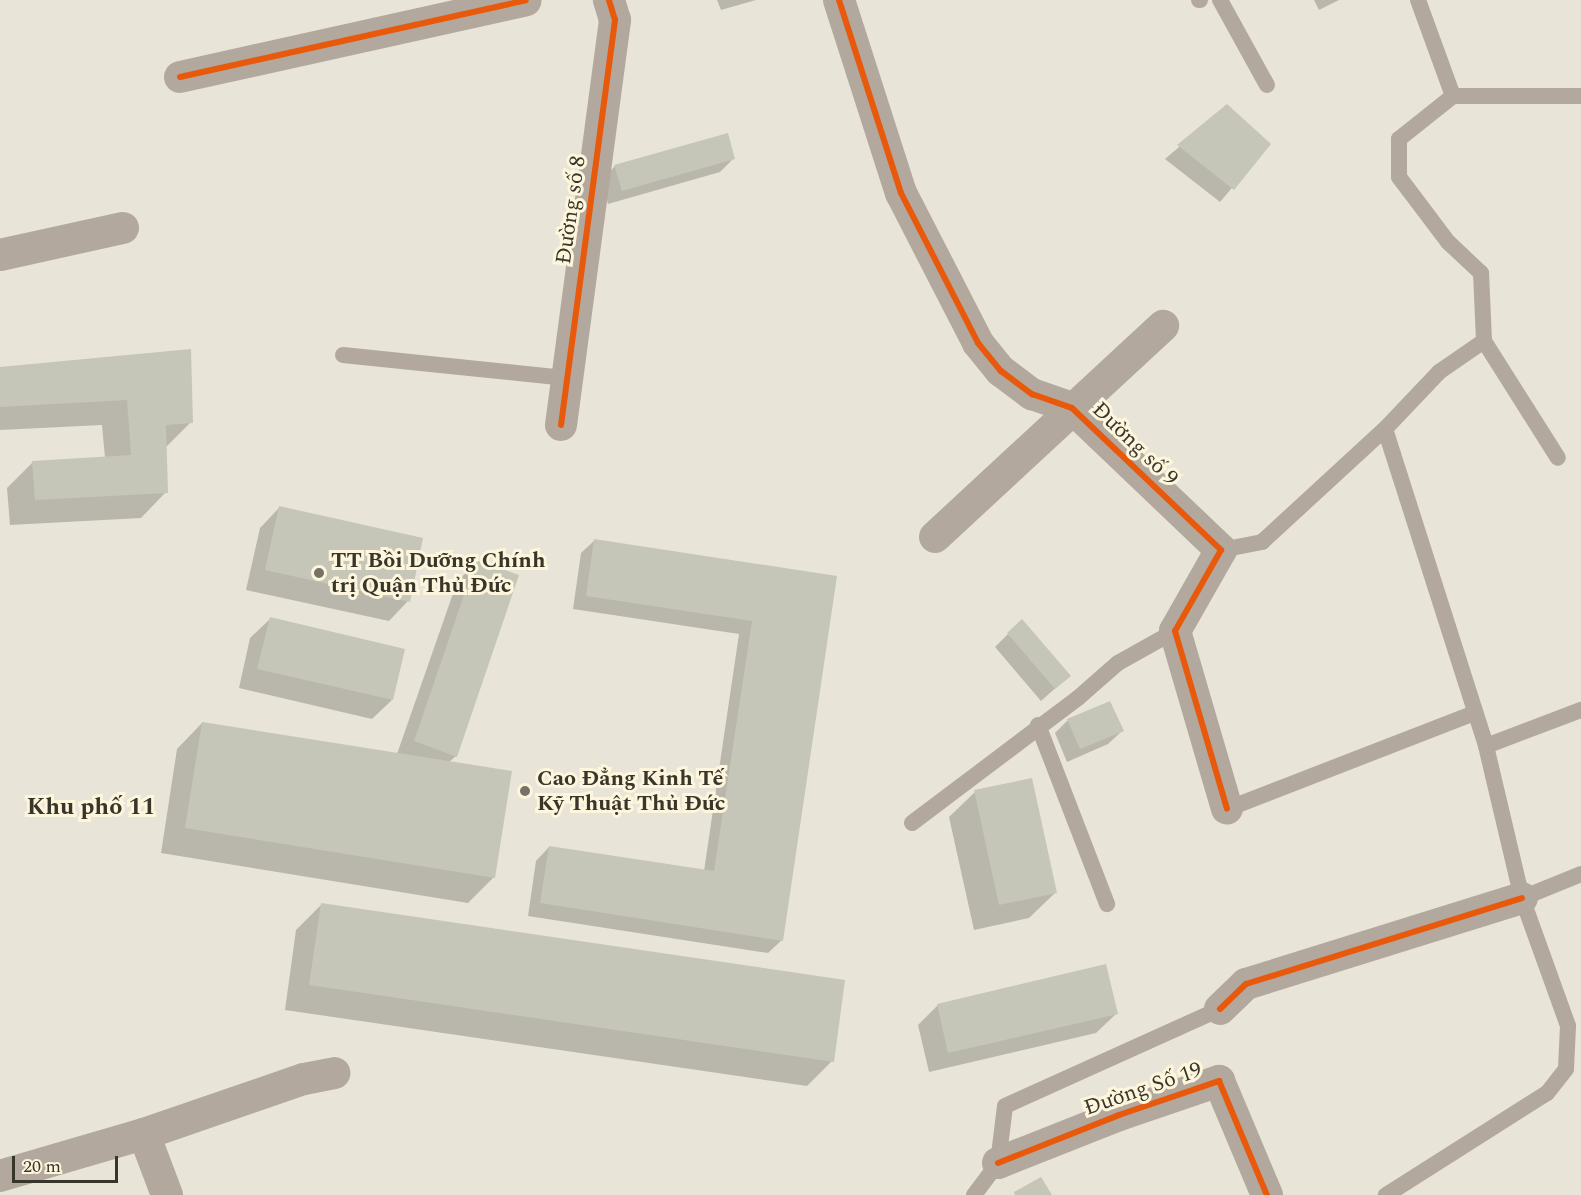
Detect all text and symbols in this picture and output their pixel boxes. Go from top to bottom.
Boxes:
street label: Đường số 8 [550,154,592,266]
street label: Đường số 9 [1086,397,1184,491]
place label: TT Bồi Dưỡng Chính trị Quận Thủ Đức [331,547,545,598]
marker: TT Bồi Dưỡng Chính trị Quận Thủ Đức [312,566,326,580]
place label: Cao Đẳng Kinh Tế Kỹ Thuật Thủ Đức [537,765,725,816]
marker: Cao Đẳng Kinh Tế Kỹ Thuật Thủ Đức [518,784,532,798]
district label: Khu phố 11 [27,794,155,822]
street label: Đường Số 19 [1081,1056,1205,1122]
scale bar [15,1144,122,1182]
text: 20 m [23,1153,61,1180]

